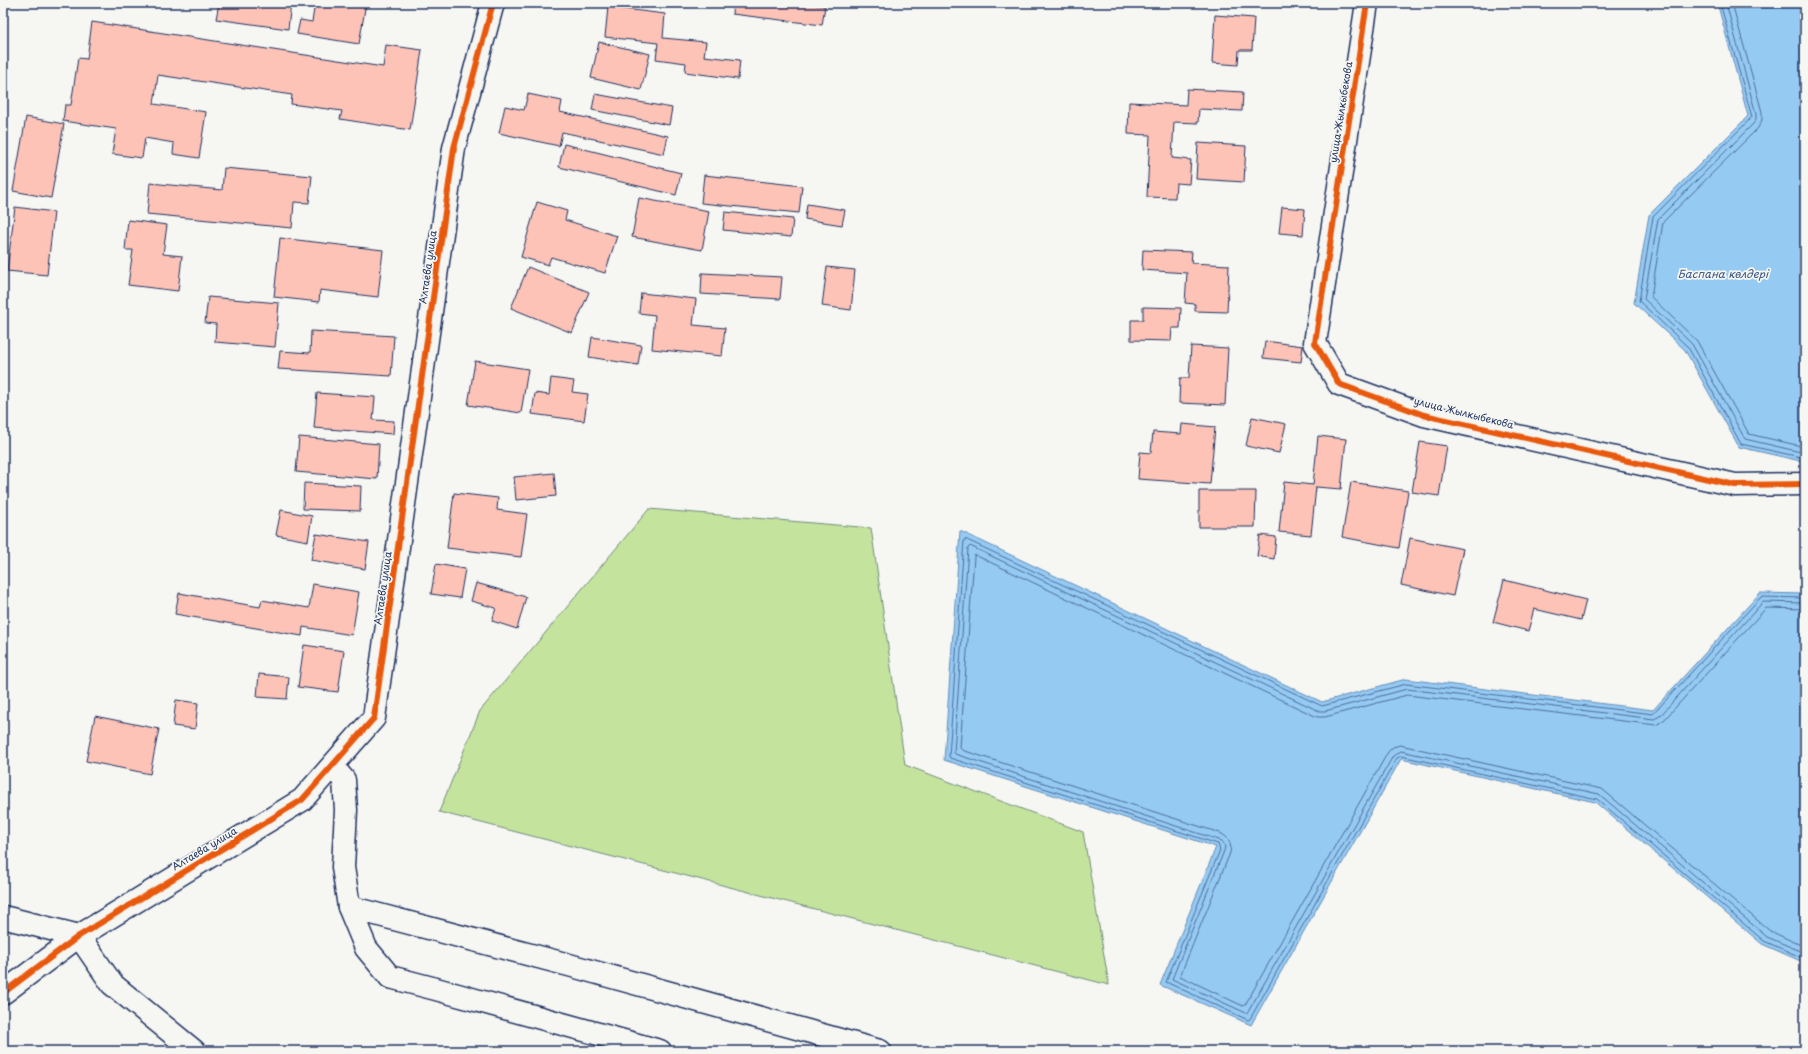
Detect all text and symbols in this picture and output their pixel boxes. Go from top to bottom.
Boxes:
street label: улица Жылкыбекова [1325,59,1356,164]
street label: Алтаева улица [414,229,441,305]
water label: Баспана көлдері [1678,265,1770,282]
street label: улица Жылкыбекова [1412,392,1516,432]
street label: Алтаева улица [369,550,396,626]
street label: Алтаева улица [169,822,241,874]

